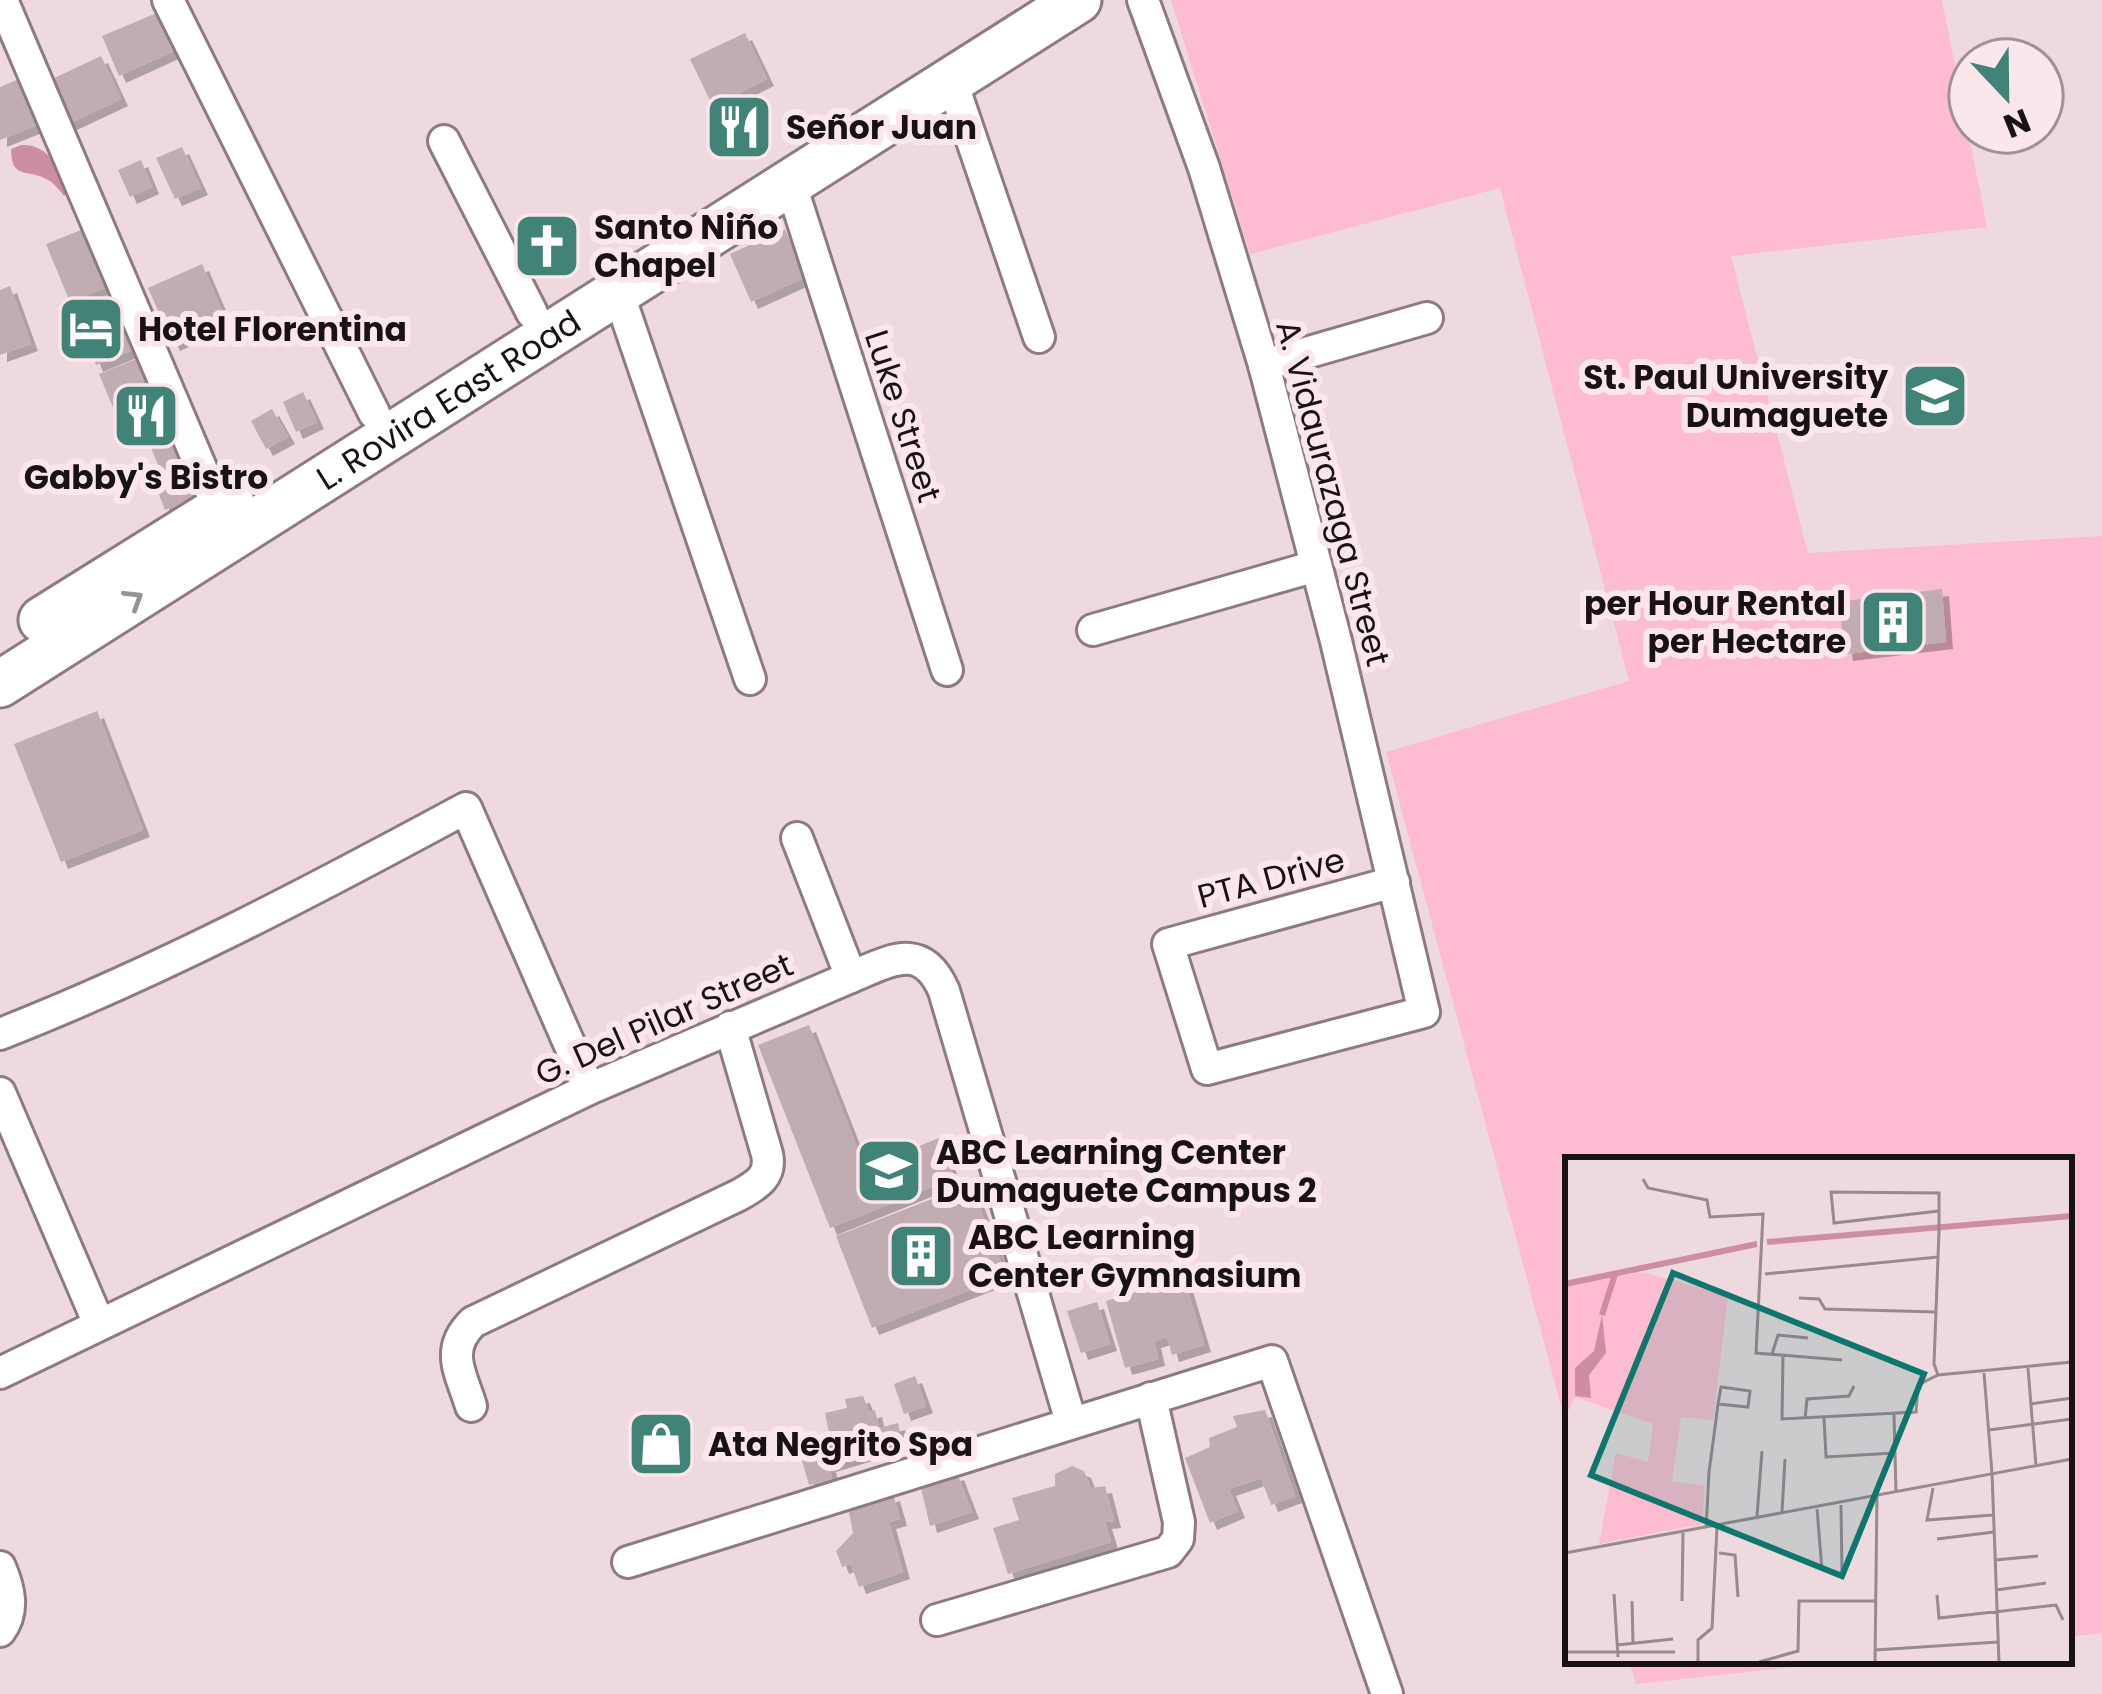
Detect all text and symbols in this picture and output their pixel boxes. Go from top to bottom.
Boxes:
north arrow [1946,36,2066,156]
restaurant icon: Señor Juan [704,92,774,162]
text: N [1997,97,2037,150]
place label: Señor Juan [786,104,977,151]
place label: Santo Niño Chapel [594,204,778,289]
church icon: Santo Niño Chapel [512,211,582,281]
hotel icon: Hotel Florentina [56,294,126,364]
street label: L. Rovira East Road [307,298,589,501]
place label: Hotel Florentina [138,306,407,353]
street label: A. Vidaurazaga Street [1264,315,1402,671]
street label: Luke Street [853,324,953,508]
place label: St. Paul University Dumaguete [1583,354,1888,439]
school or university icon: St. Paul University Dumaguete [1900,361,1970,431]
restaurant icon: Gabby's Bistro [111,381,181,451]
place label: Gabby's Bistro [24,454,268,501]
place label: per Hour Rental per Hectare [1584,580,1846,665]
building icon: per Hour Rental per Hectare [1858,587,1928,657]
one-way arrow [121,591,143,613]
street label: PTA Drive [1192,836,1350,920]
street label: G. Del Pilar Street [528,941,800,1097]
place label: ABC Learning Center Dumaguete Campus 2 [936,1129,1317,1214]
school or university icon: ABC Learning Center Dumaguete Campus 2 [854,1136,924,1206]
inset map [1565,1157,2072,1664]
place label: ABC Learning Center Gymnasium [968,1214,1302,1299]
building icon: ABC Learning Center Gymnasium [886,1221,956,1291]
shop icon: Ata Negrito Spa [626,1409,696,1479]
place label: Ata Negrito Spa [708,1421,973,1468]

